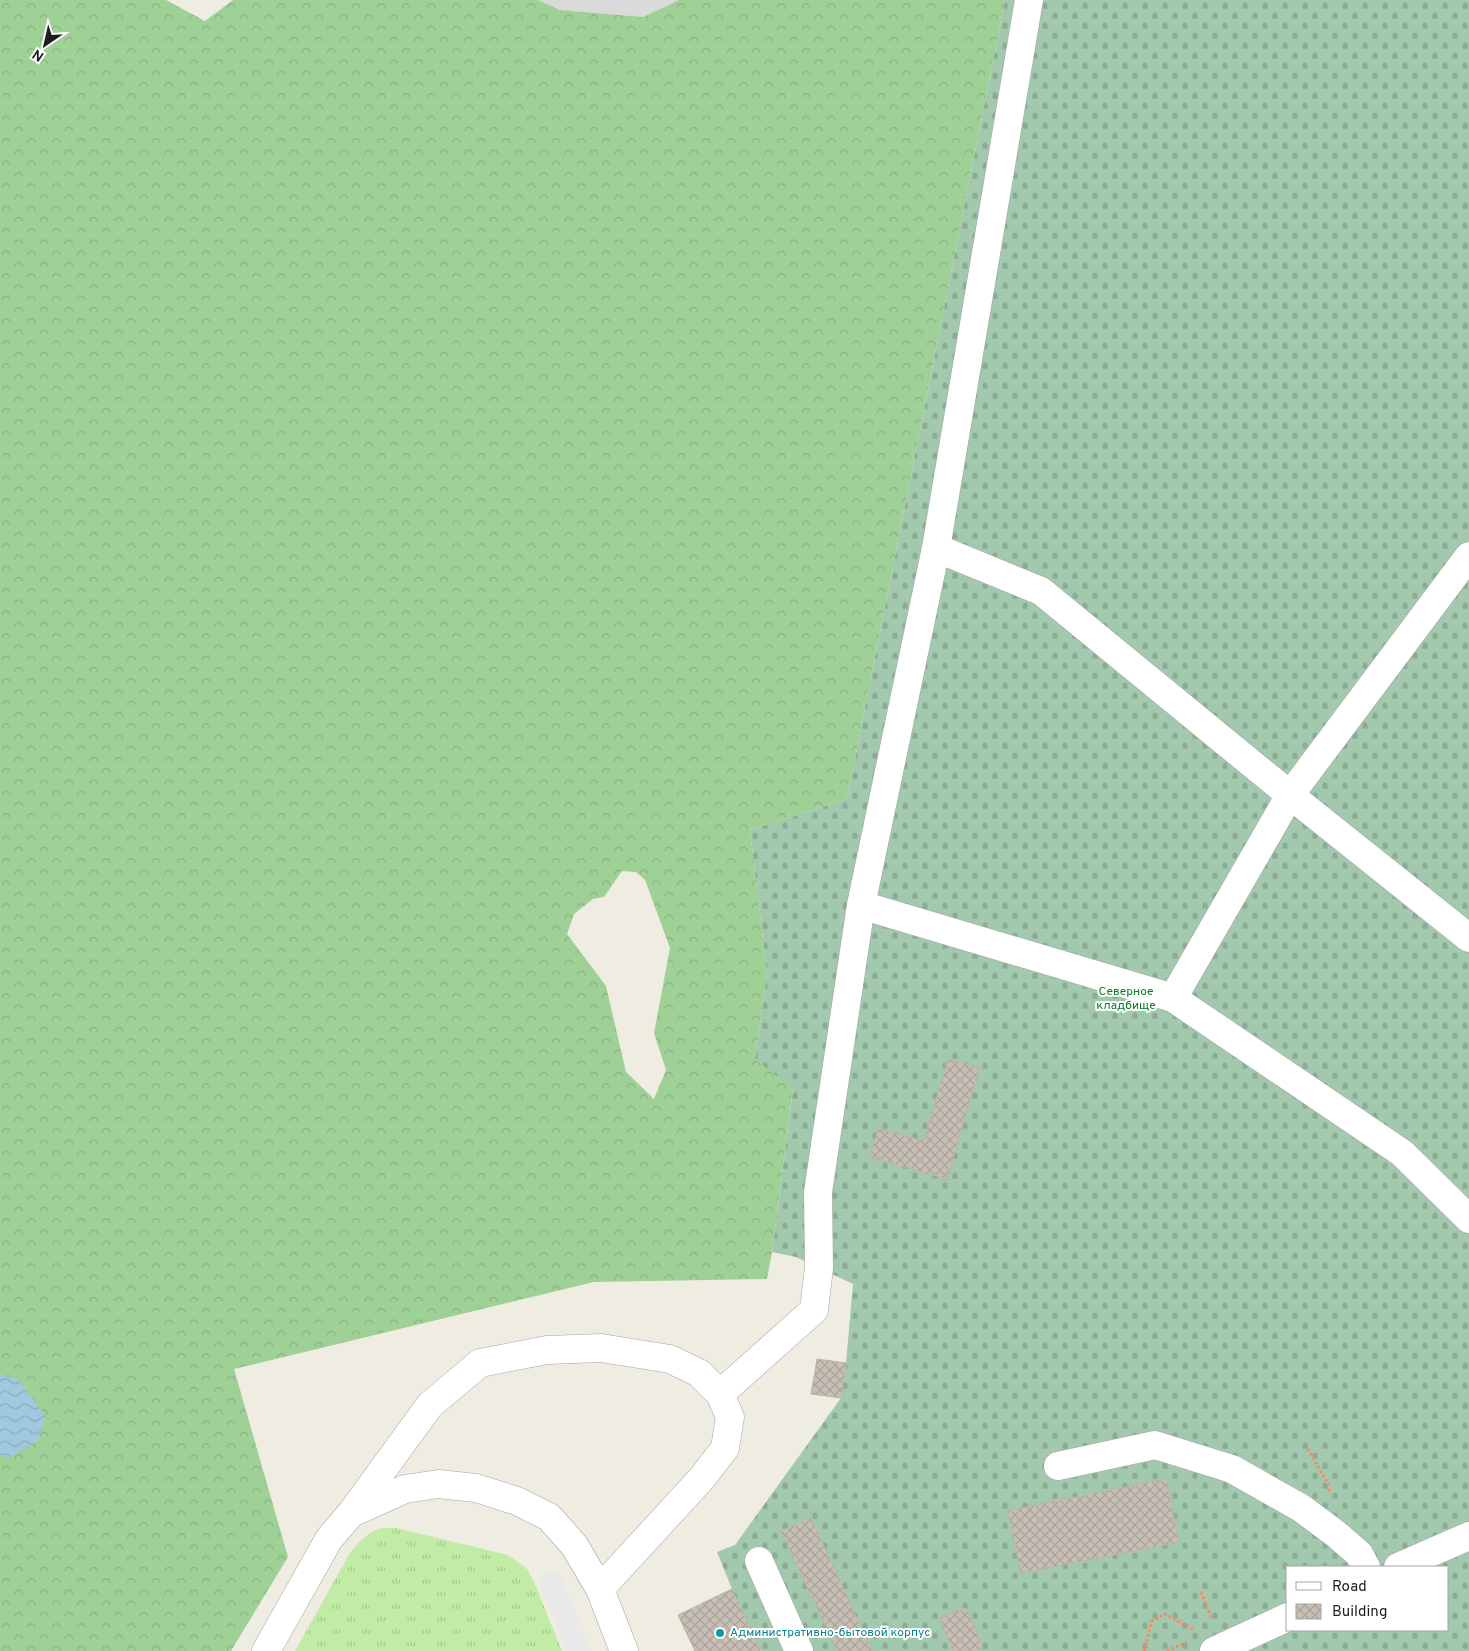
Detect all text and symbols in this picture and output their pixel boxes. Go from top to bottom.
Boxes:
north arrow [20,20,70,70]
text: N [30,45,47,64]
park label: Северное кладбище [1096,984,1156,1014]
legend [1286,1566,1449,1631]
text: Road [1332,1578,1367,1597]
text: Building [1332,1603,1387,1622]
place label: Административно-бытовой корпус [730,1625,930,1641]
marker: Административно-бытовой корпус [714,1627,726,1639]

